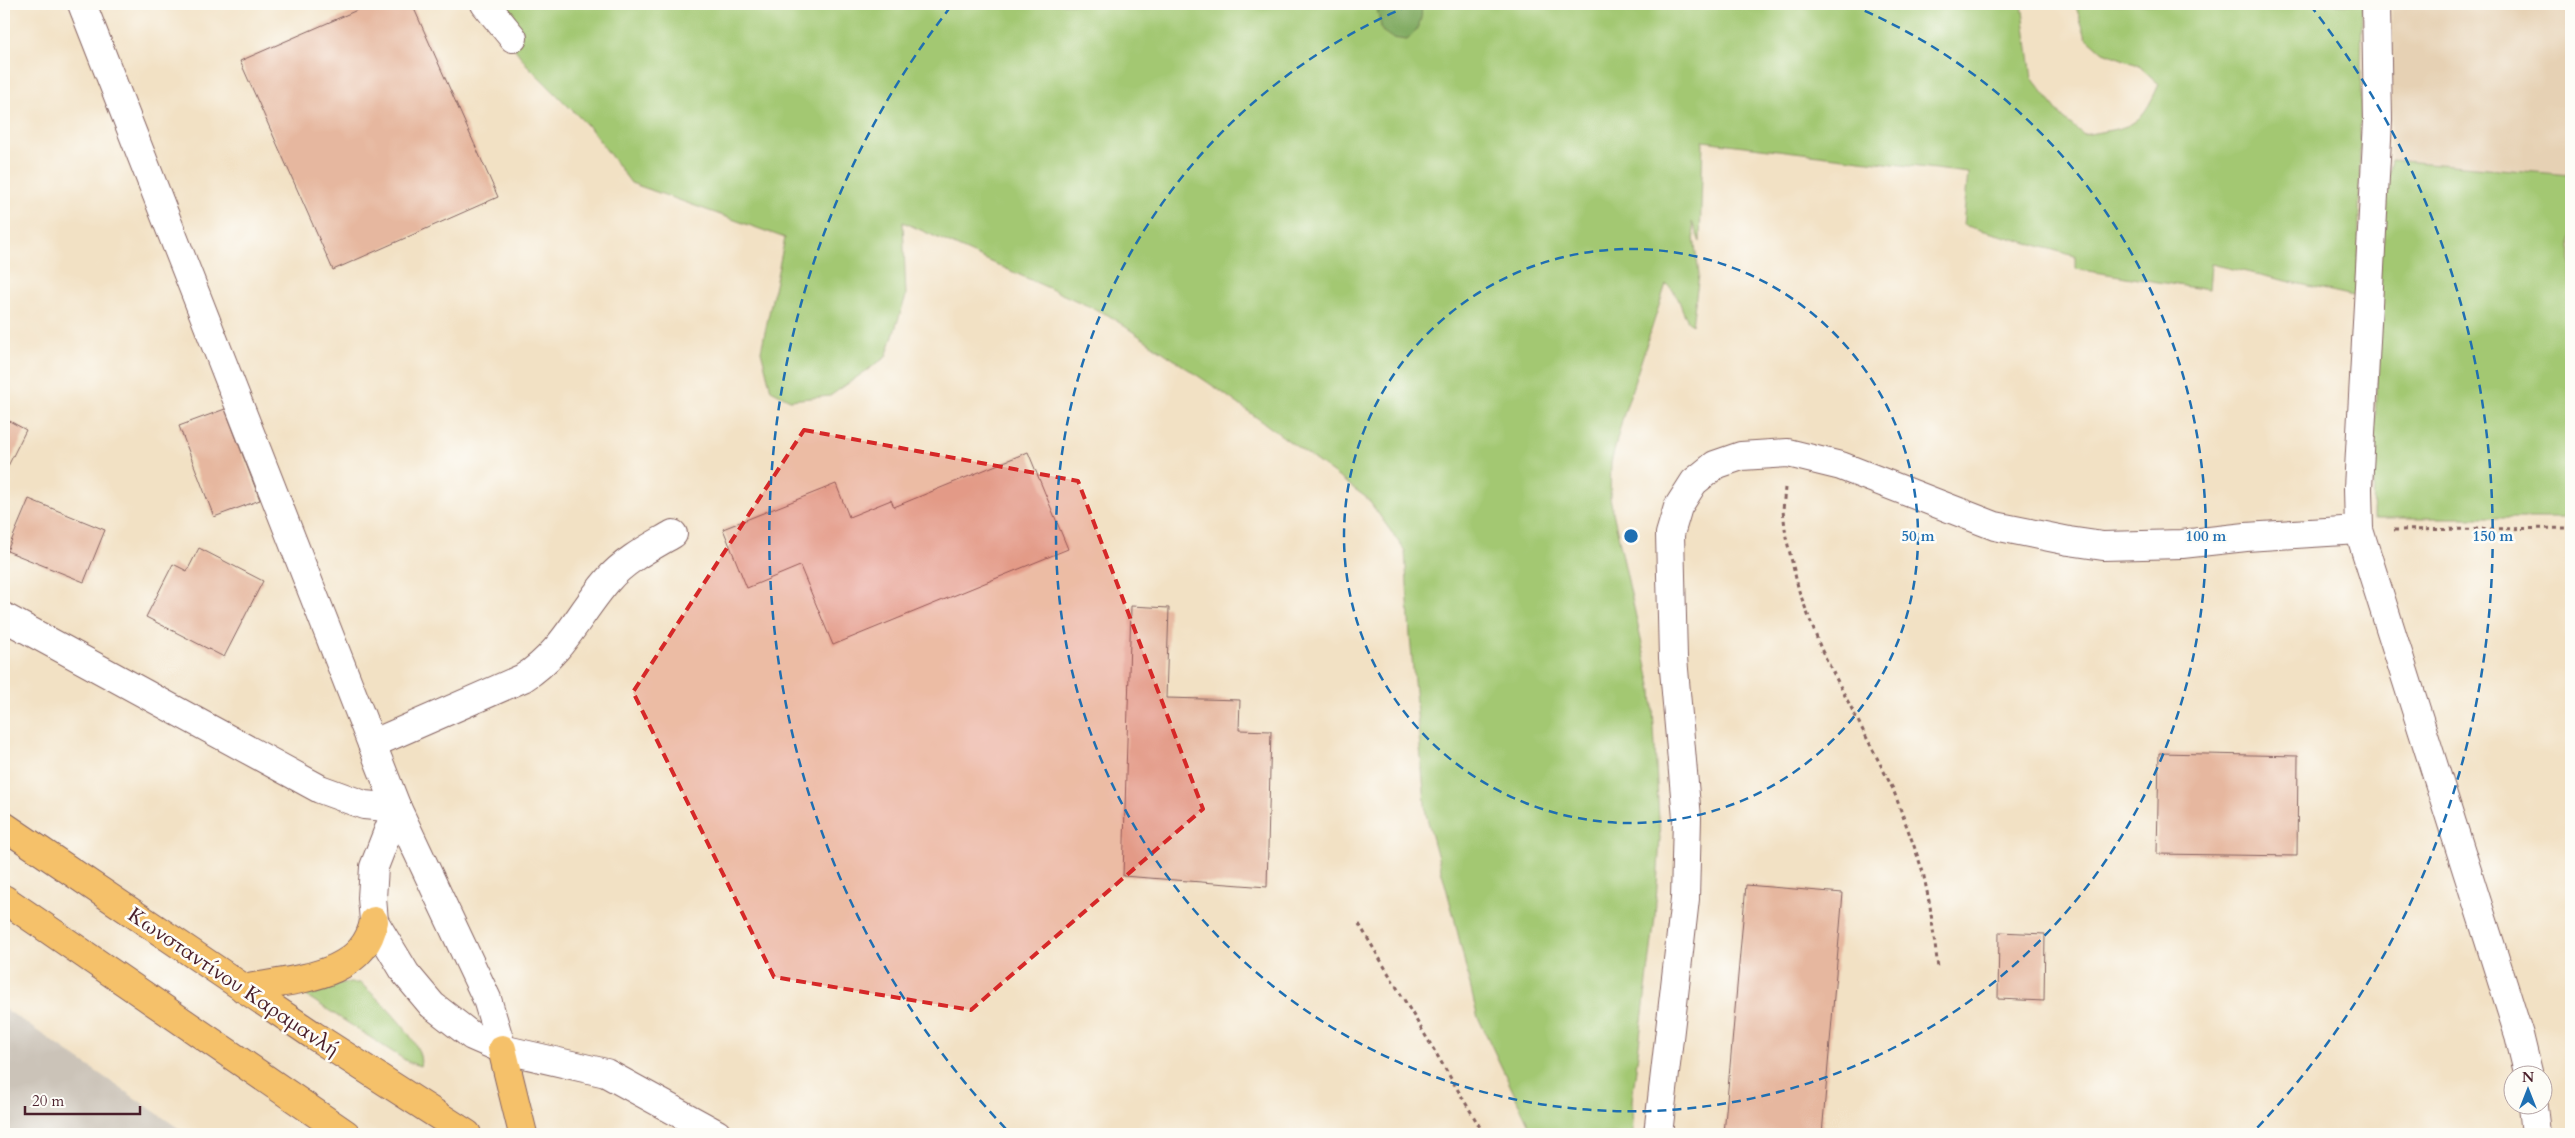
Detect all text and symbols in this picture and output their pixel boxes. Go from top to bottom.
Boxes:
text: 50 m [1901,526,1935,546]
text: 100 m [2186,526,2227,546]
text: 150 m [2473,526,2514,546]
centre of rings [1622,527,1640,545]
street label: Κωνσταντίνου Καραμανλή [122,901,345,1064]
north arrow [2502,1066,2552,1116]
text: N [2522,1068,2534,1087]
scale bar [25,1083,140,1115]
text: 20 m [32,1091,64,1111]

